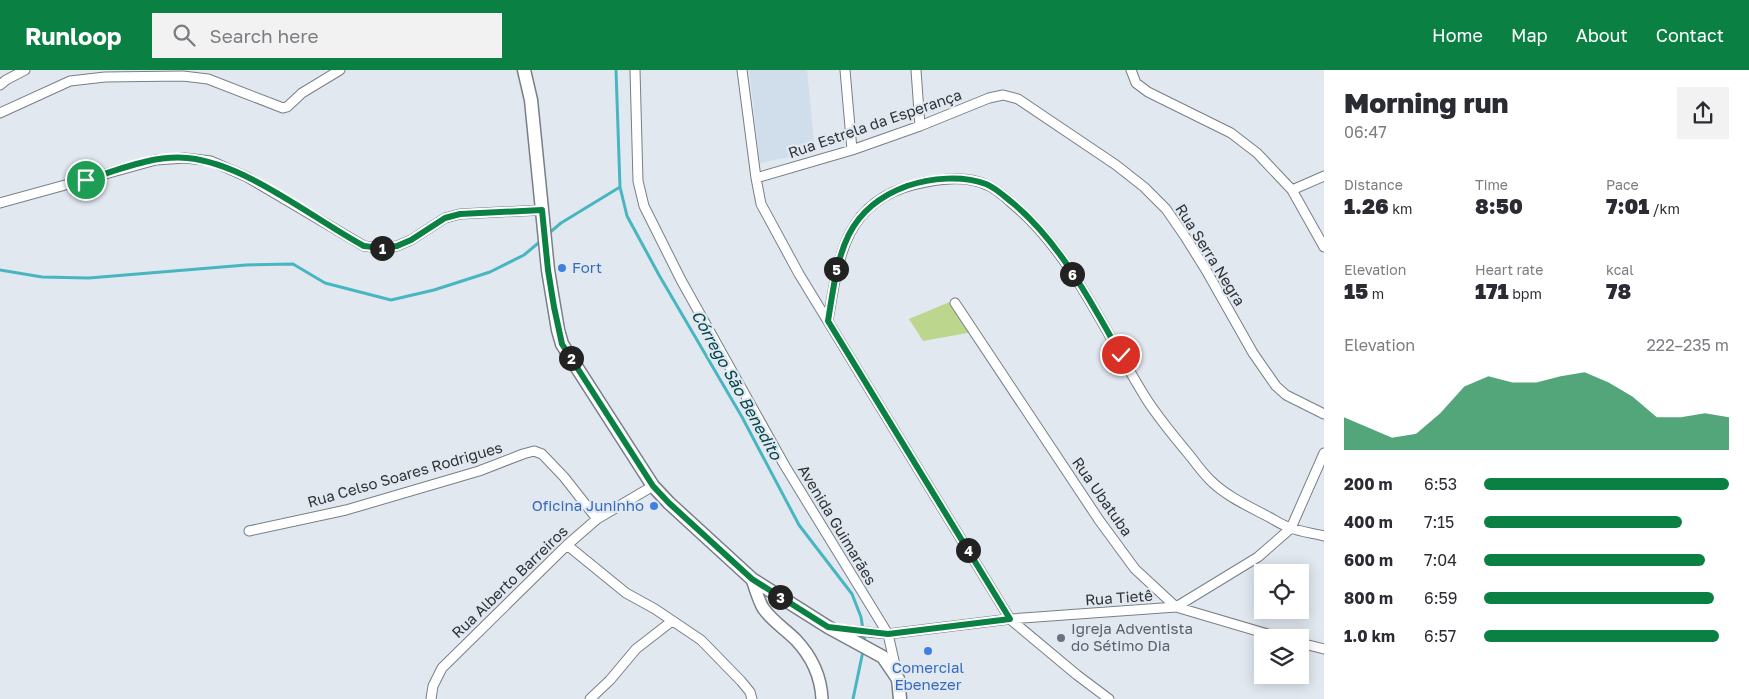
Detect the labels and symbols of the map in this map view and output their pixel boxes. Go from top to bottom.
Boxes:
street label: Rua Estrela da Esperança [786,85,964,161]
pin [65,159,107,201]
street label: Rua Serra Negra [1172,200,1249,309]
pin: 1 [370,236,394,260]
pin: 5 [824,256,848,282]
place label: Fort [572,258,602,276]
marker: Fort [556,262,568,274]
pin: 6 [1060,262,1084,286]
water label: Córrego São Benedito [688,307,787,464]
pin [1100,334,1142,376]
pin: 2 [558,346,584,370]
street label: Rua Celso Soares Rodrigues [305,438,504,511]
street label: Rua Ubatuba [1069,453,1137,539]
street label: Avenida Guimarães [795,461,881,588]
place label: Oficina Juninho [532,496,644,514]
marker: Oficina Juninho [648,500,660,512]
street label: Rua Alberto Barreiros [448,521,571,641]
pin: 4 [956,538,980,562]
pin: 3 [768,584,792,610]
street label: Rua Tietê [1084,586,1154,608]
place label: Igreja Adventista do Sétimo Dia [1071,619,1193,654]
marker: Igreja Adventista do Sétimo Dia [1055,632,1067,644]
marker: Comercial Ebenezer [922,645,934,657]
place label: Comercial Ebenezer [892,658,964,693]

